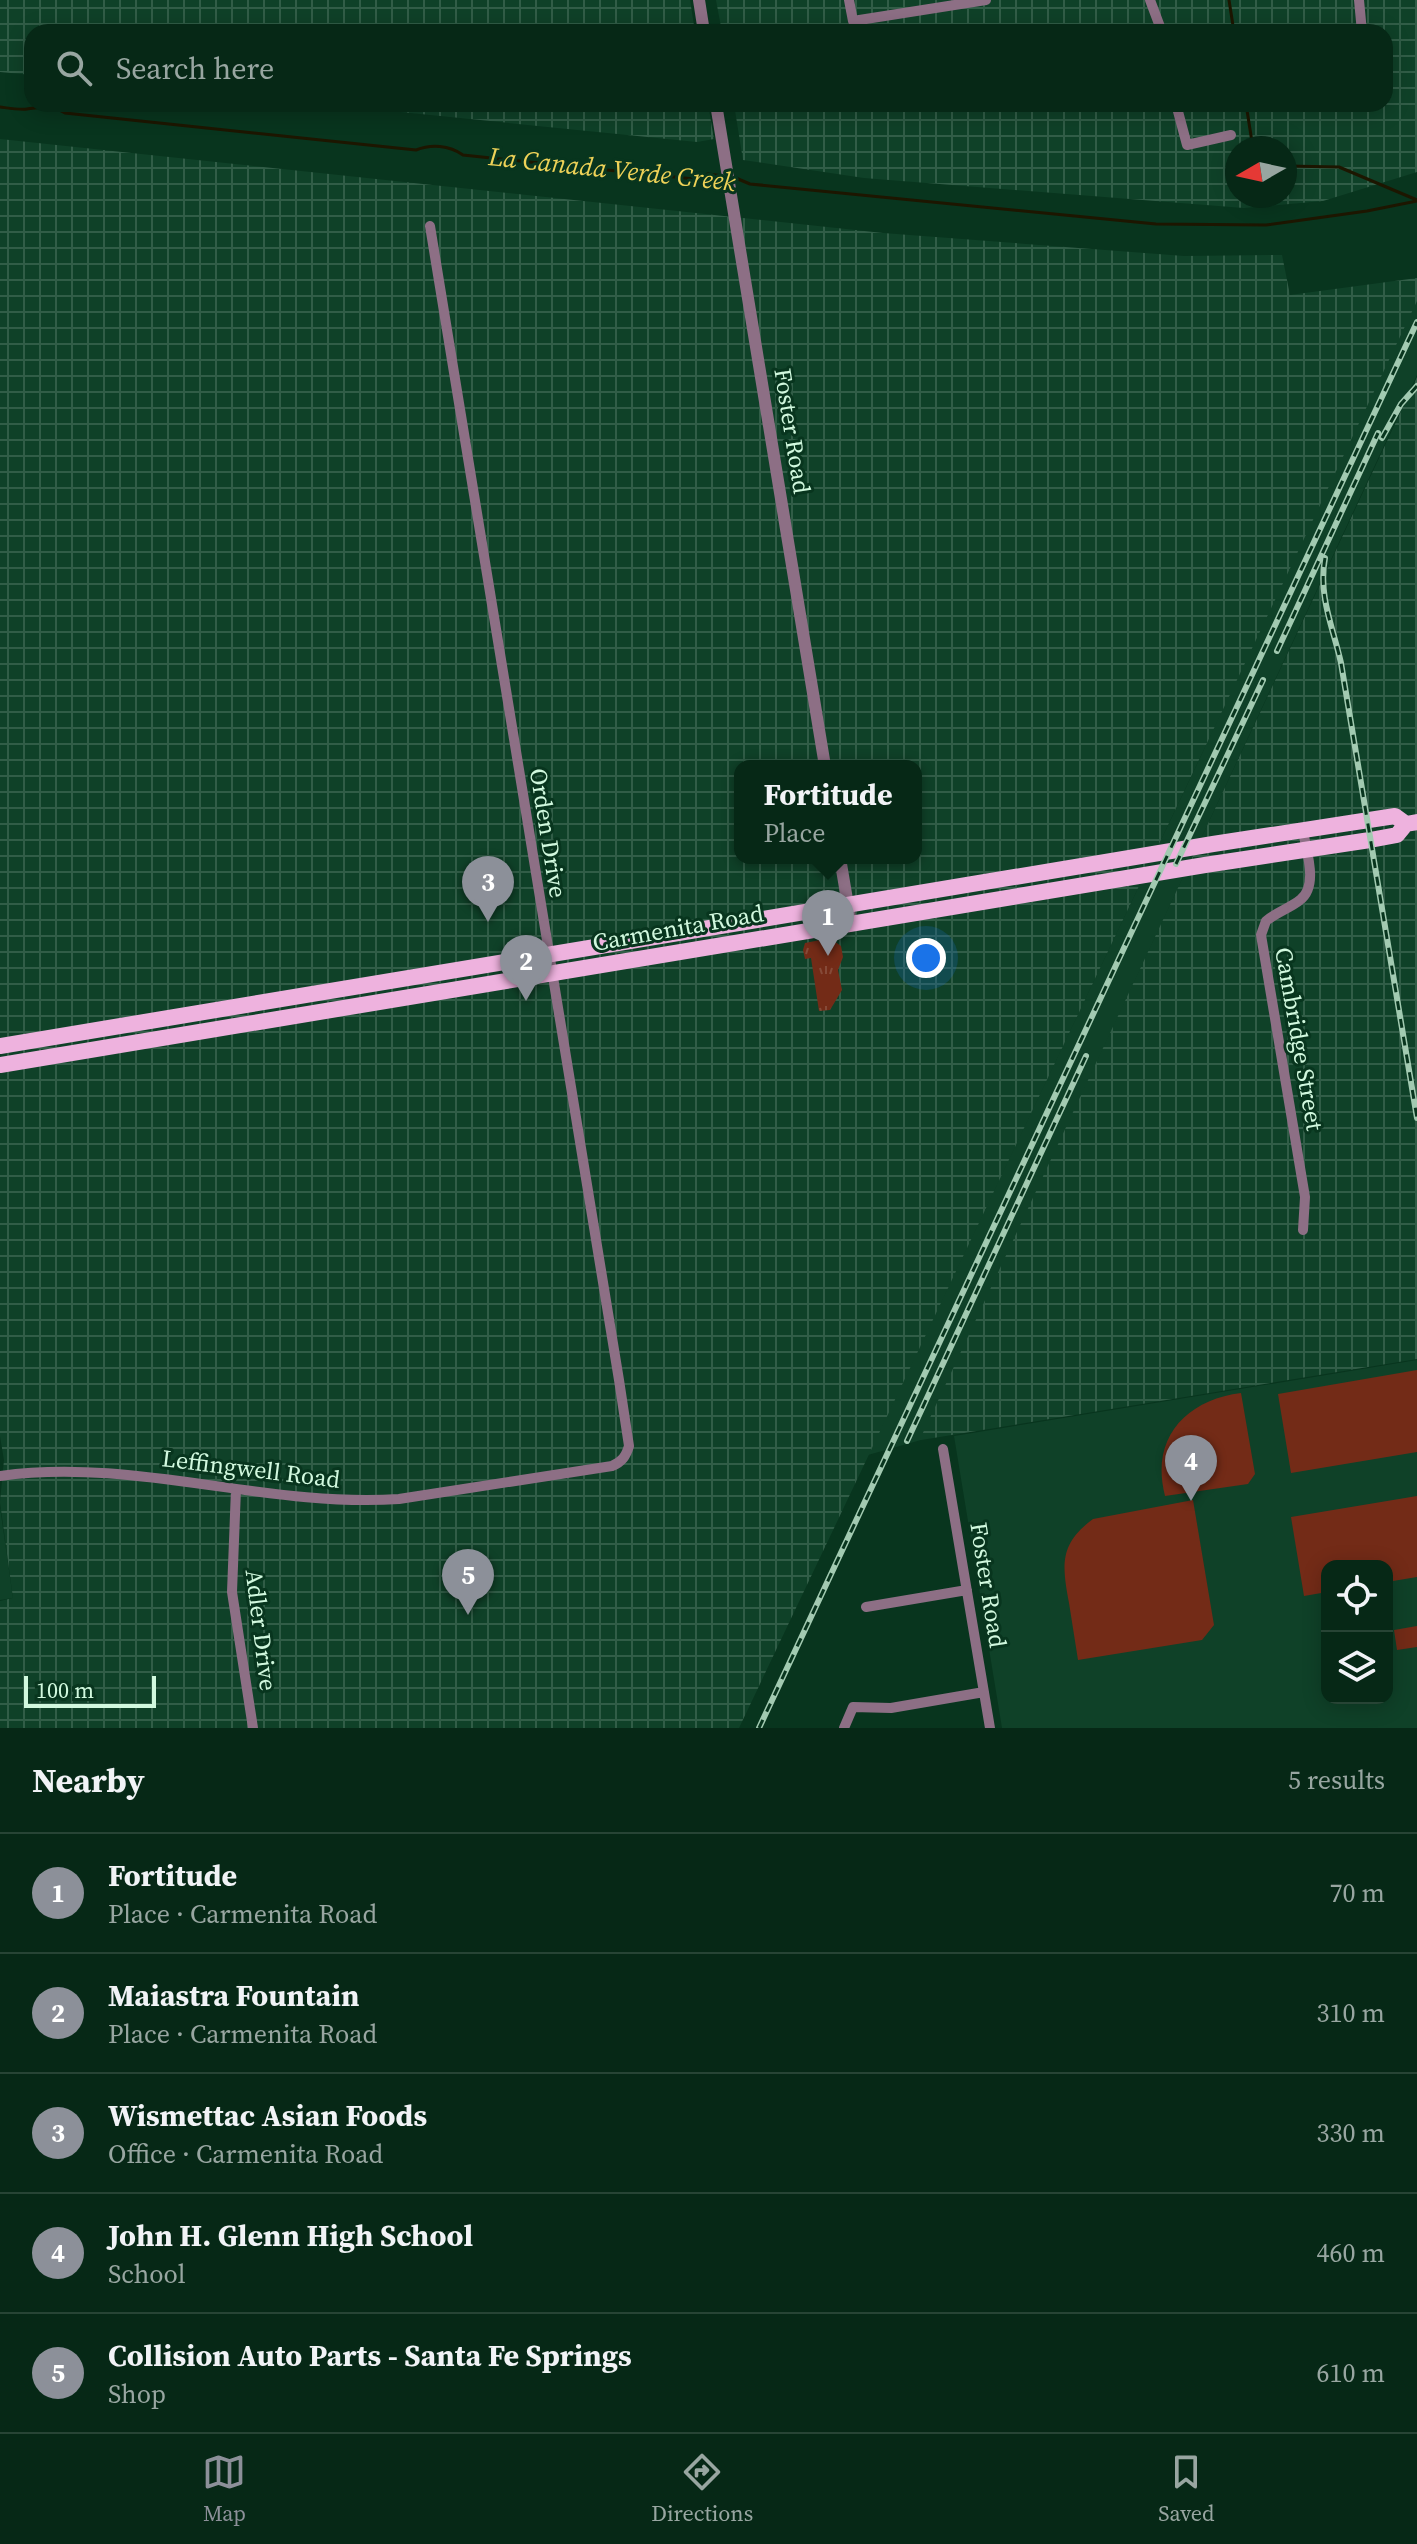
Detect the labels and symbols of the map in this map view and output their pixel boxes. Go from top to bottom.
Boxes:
north arrow [1225,136,1297,208]
water label: La Canada Verde Creek [486,138,738,200]
street label: Foster Road [766,366,819,496]
street label: Orden Drive [522,766,575,900]
pin: 3 [462,856,514,922]
pin: 1 [802,890,854,956]
street label: Carmenita Road [590,896,766,959]
pin: 2 [500,935,552,1001]
your location [906,938,946,978]
street label: Cambridge Street [1267,945,1332,1133]
pin: 4 [1165,1435,1217,1501]
street label: Leffingwell Road [160,1441,342,1496]
street label: Foster Road [962,1520,1015,1650]
pin: 5 [442,1549,494,1615]
street label: Adler Drive [238,1567,285,1693]
scale bar [24,1672,156,1708]

